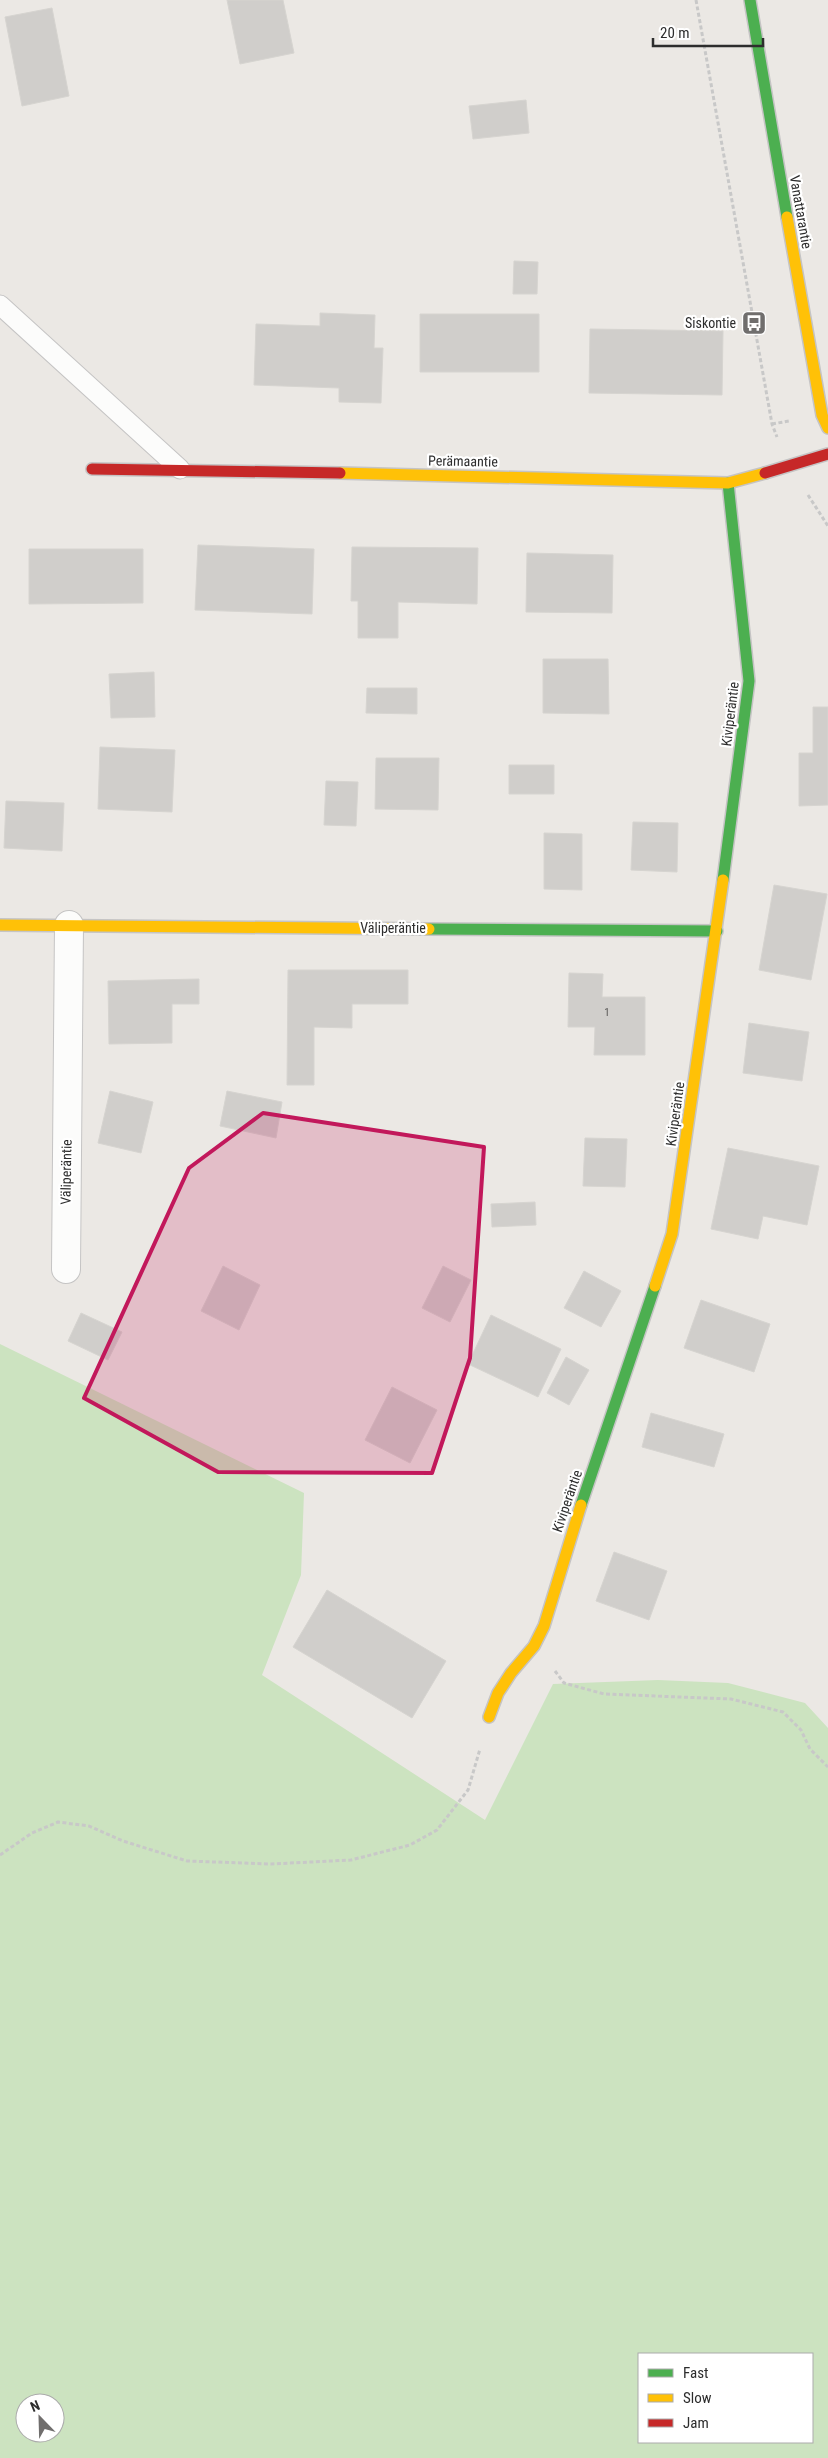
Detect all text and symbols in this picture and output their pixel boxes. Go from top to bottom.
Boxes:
scale bar [653,15,763,47]
text: 20 m [660,24,690,42]
street label: Vanattarantie [787,174,815,250]
bus stop icon: Siskontie [741,310,767,336]
place label: Siskontie [685,315,736,331]
street label: Perämaantie [428,452,498,470]
street label: Kiviperäntie [718,680,742,747]
street label: Väliperäntie [360,920,426,936]
house number: 1 [604,1006,610,1019]
street label: Kiviperäntie [663,1080,687,1147]
street label: Väliperäntie [57,1139,75,1205]
street label: Kiviperäntie [549,1467,585,1534]
legend [638,2353,813,2443]
text: Fast [683,2364,708,2382]
text: Slow [683,2389,712,2407]
north arrow [15,2393,65,2443]
text: N [28,2397,42,2415]
text: Jam [683,2414,709,2432]

